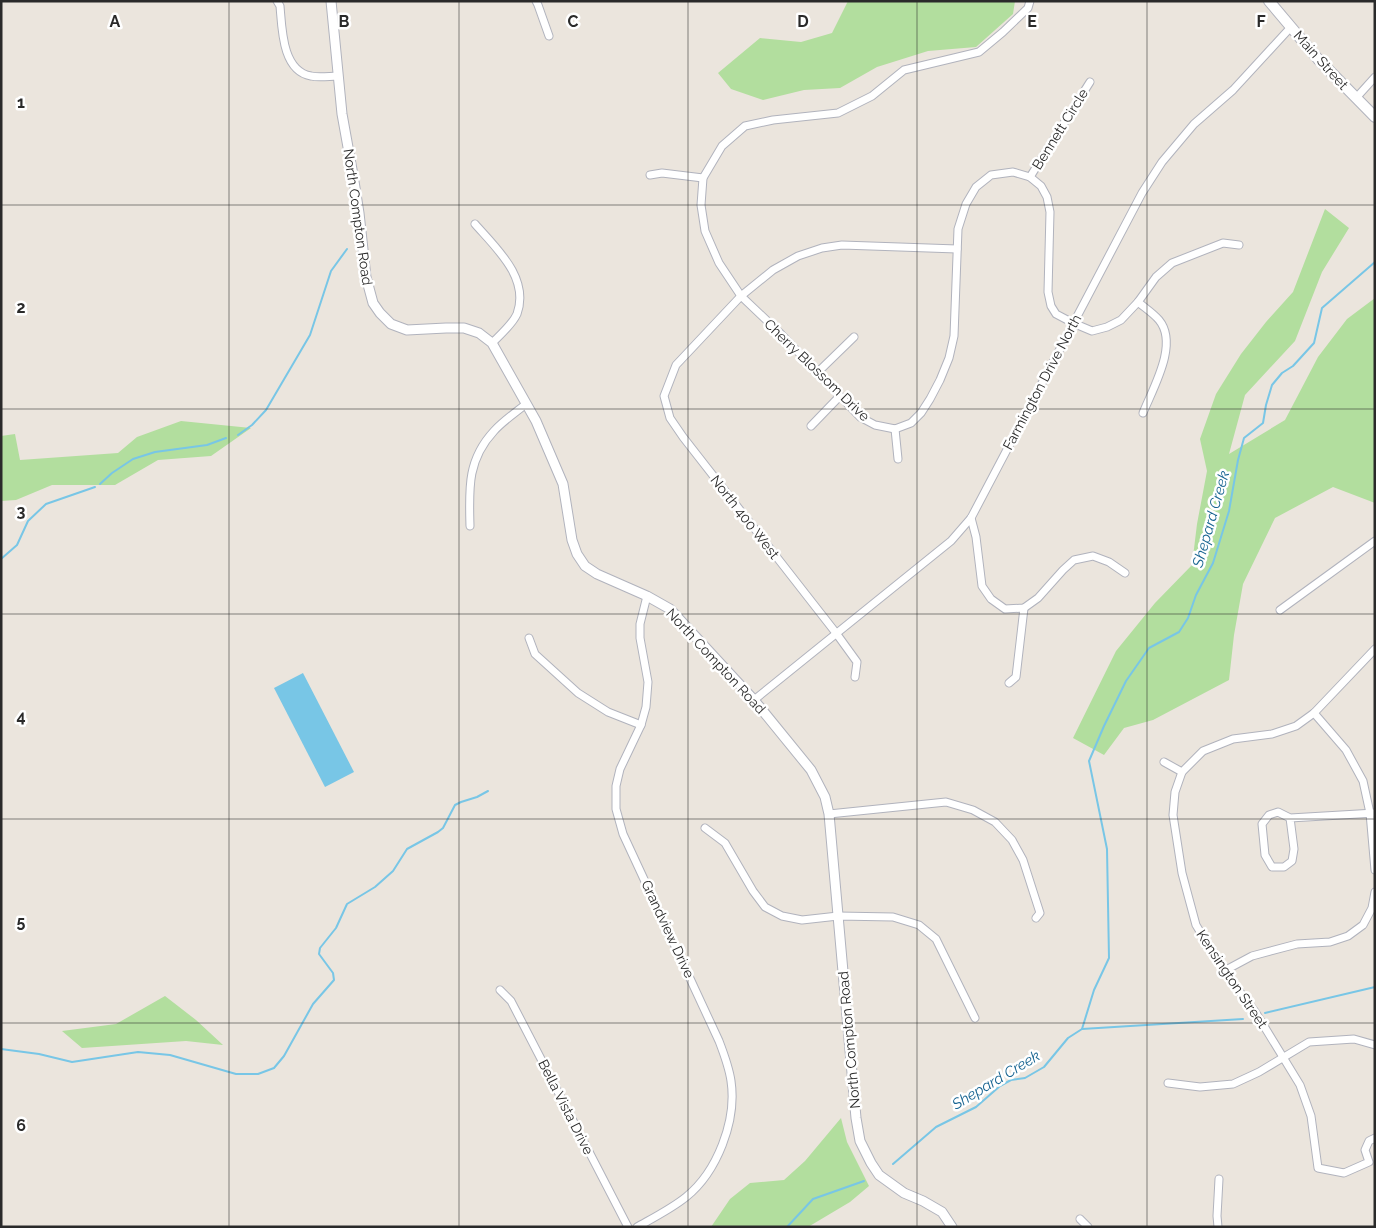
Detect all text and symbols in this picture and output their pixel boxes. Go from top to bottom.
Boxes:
text: A [110,12,121,31]
text: B [339,12,350,31]
text: C [568,12,579,31]
text: D [797,12,809,31]
text: E [1027,12,1037,31]
text: F [1256,12,1266,31]
street label: Main Street [1290,27,1352,93]
street label: Bennett Circle [1029,86,1091,172]
text: 1 [17,93,25,112]
street label: North Compton Road [340,148,376,286]
text: 2 [16,298,26,317]
street label: Farmington Drive North [999,312,1085,452]
street label: Cherry Blossom Drive [761,316,873,424]
water label: Shepard Creek [1188,469,1233,570]
street label: North 400 West [707,472,783,562]
text: 3 [17,502,26,521]
street label: North Compton Road [663,605,769,717]
text: 4 [16,707,26,726]
street label: Grandview Drive [638,878,698,980]
text: 5 [17,912,26,931]
street label: Kensington Street [1193,927,1271,1031]
street label: North Compton Road [835,971,863,1109]
water label: Shepard Creek [948,1047,1043,1114]
street label: Bella Vista Drive [535,1057,597,1157]
text: 6 [16,1116,26,1135]

